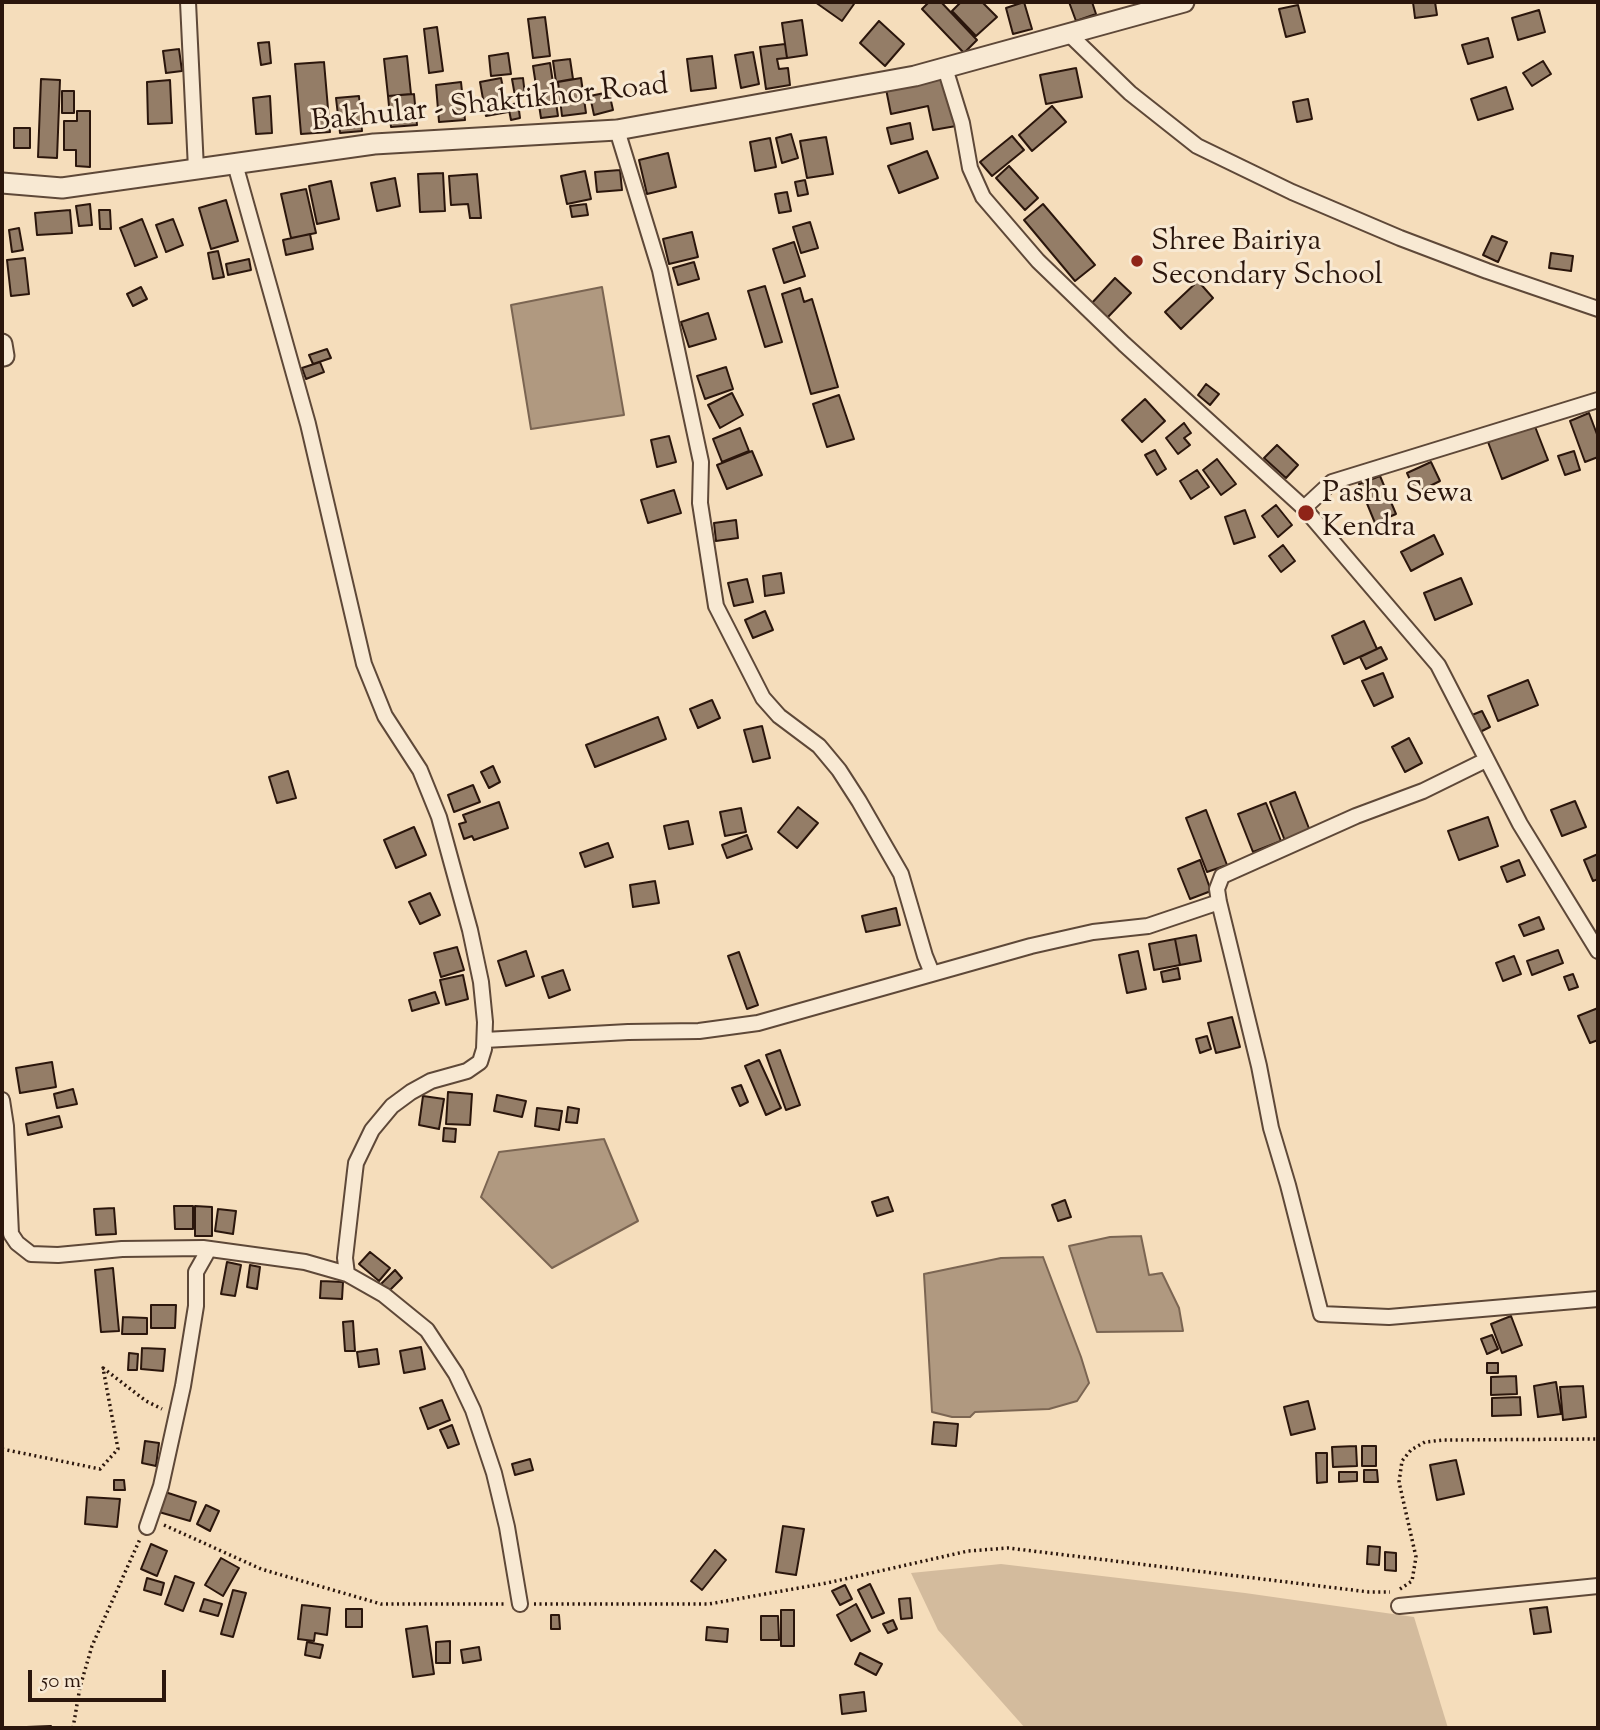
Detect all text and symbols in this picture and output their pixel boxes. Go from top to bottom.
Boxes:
street label: Bakhular - Shaktikhor Road [310,69,670,143]
place label: Shree Bairiya Secondary School [1151,226,1383,296]
marker: Shree Bairiya Secondary School [1129,253,1145,269]
place label: Pashu Sewa Kendra [1322,478,1473,548]
marker: Pashu Sewa Kendra [1296,503,1316,523]
scale bar [32,1656,170,1700]
text: 50 m [41,1667,81,1697]

